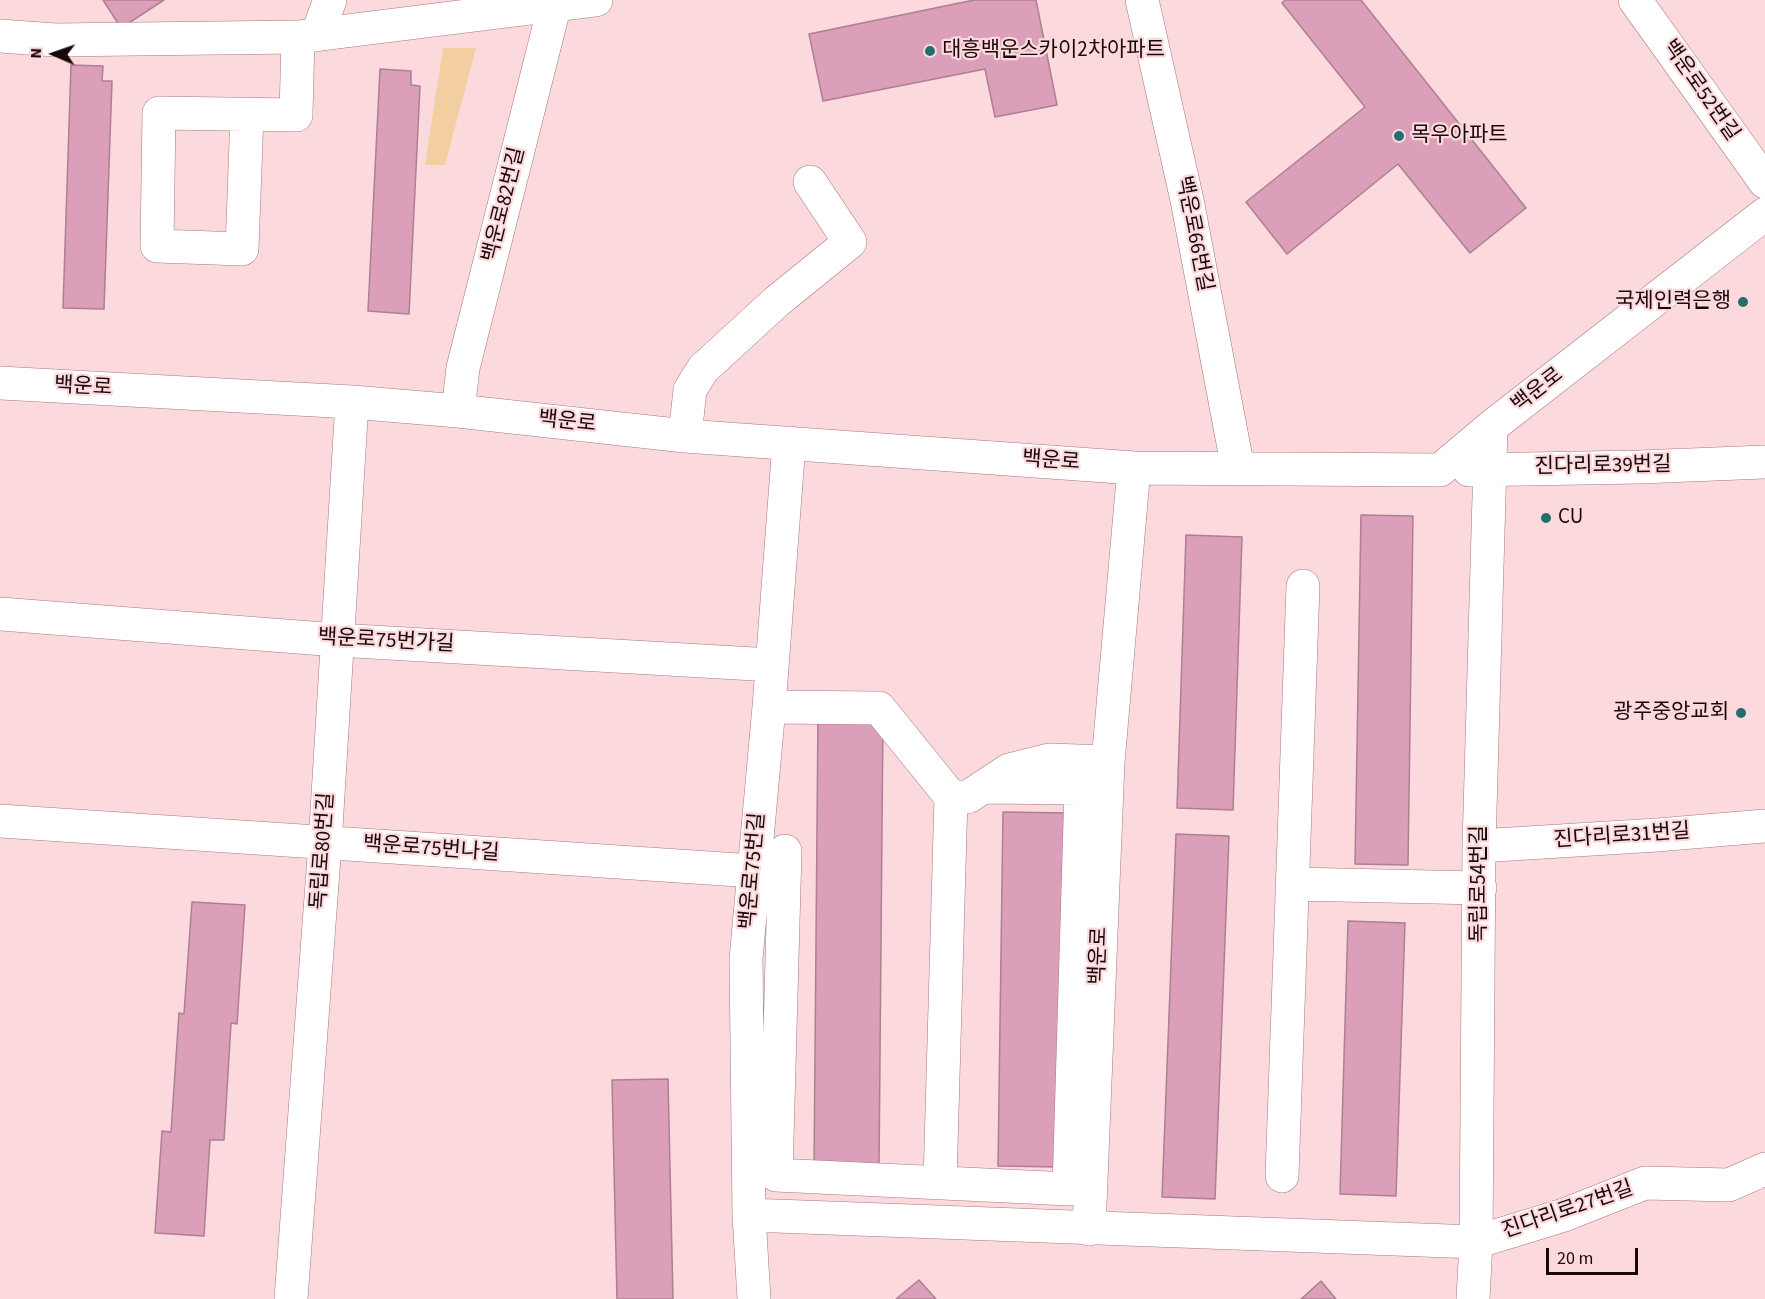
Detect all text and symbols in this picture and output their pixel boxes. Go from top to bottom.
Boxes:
north arrow [24,24,84,84]
street label: 백운로52번길 [1656,36,1744,146]
place label: 대흥백운스카이2차아파트 [942,38,1165,64]
marker: 대흥백운스카이2차아파트 [923,44,937,58]
text: N [25,48,47,59]
place label: 목우아파트 [1411,123,1508,149]
marker: 목우아파트 [1392,129,1406,143]
street label: 백운로82번길 [479,145,531,265]
street label: 백운로66번길 [1169,174,1217,294]
place label: 국제인력은행 [1615,289,1731,315]
marker: 국제인력은행 [1736,295,1750,309]
street label: 백운로 [1507,363,1569,419]
street label: 백운로 [53,374,113,402]
street label: 백운로 [537,407,597,439]
street label: 백운로 [1021,447,1081,477]
street label: 진다리로39번길 [1534,453,1672,481]
place label: CU [1558,505,1583,531]
marker: CU [1539,511,1553,525]
street label: 백운로75번가길 [317,626,455,658]
place label: 광주중앙교회 [1613,700,1729,726]
marker: 광주중앙교회 [1734,706,1748,720]
street label: 독립로80번길 [307,792,341,910]
street label: 백운로75번길 [736,811,772,931]
street label: 진다리로31번길 [1553,820,1691,854]
street label: 독립로54번길 [1467,825,1493,943]
street label: 백운로75번나길 [362,833,500,867]
street label: 백운로 [1086,927,1114,985]
street label: 진다리로27번길 [1499,1177,1637,1245]
scale bar [1549,1236,1640,1274]
text: 20 m [1557,1246,1593,1271]

